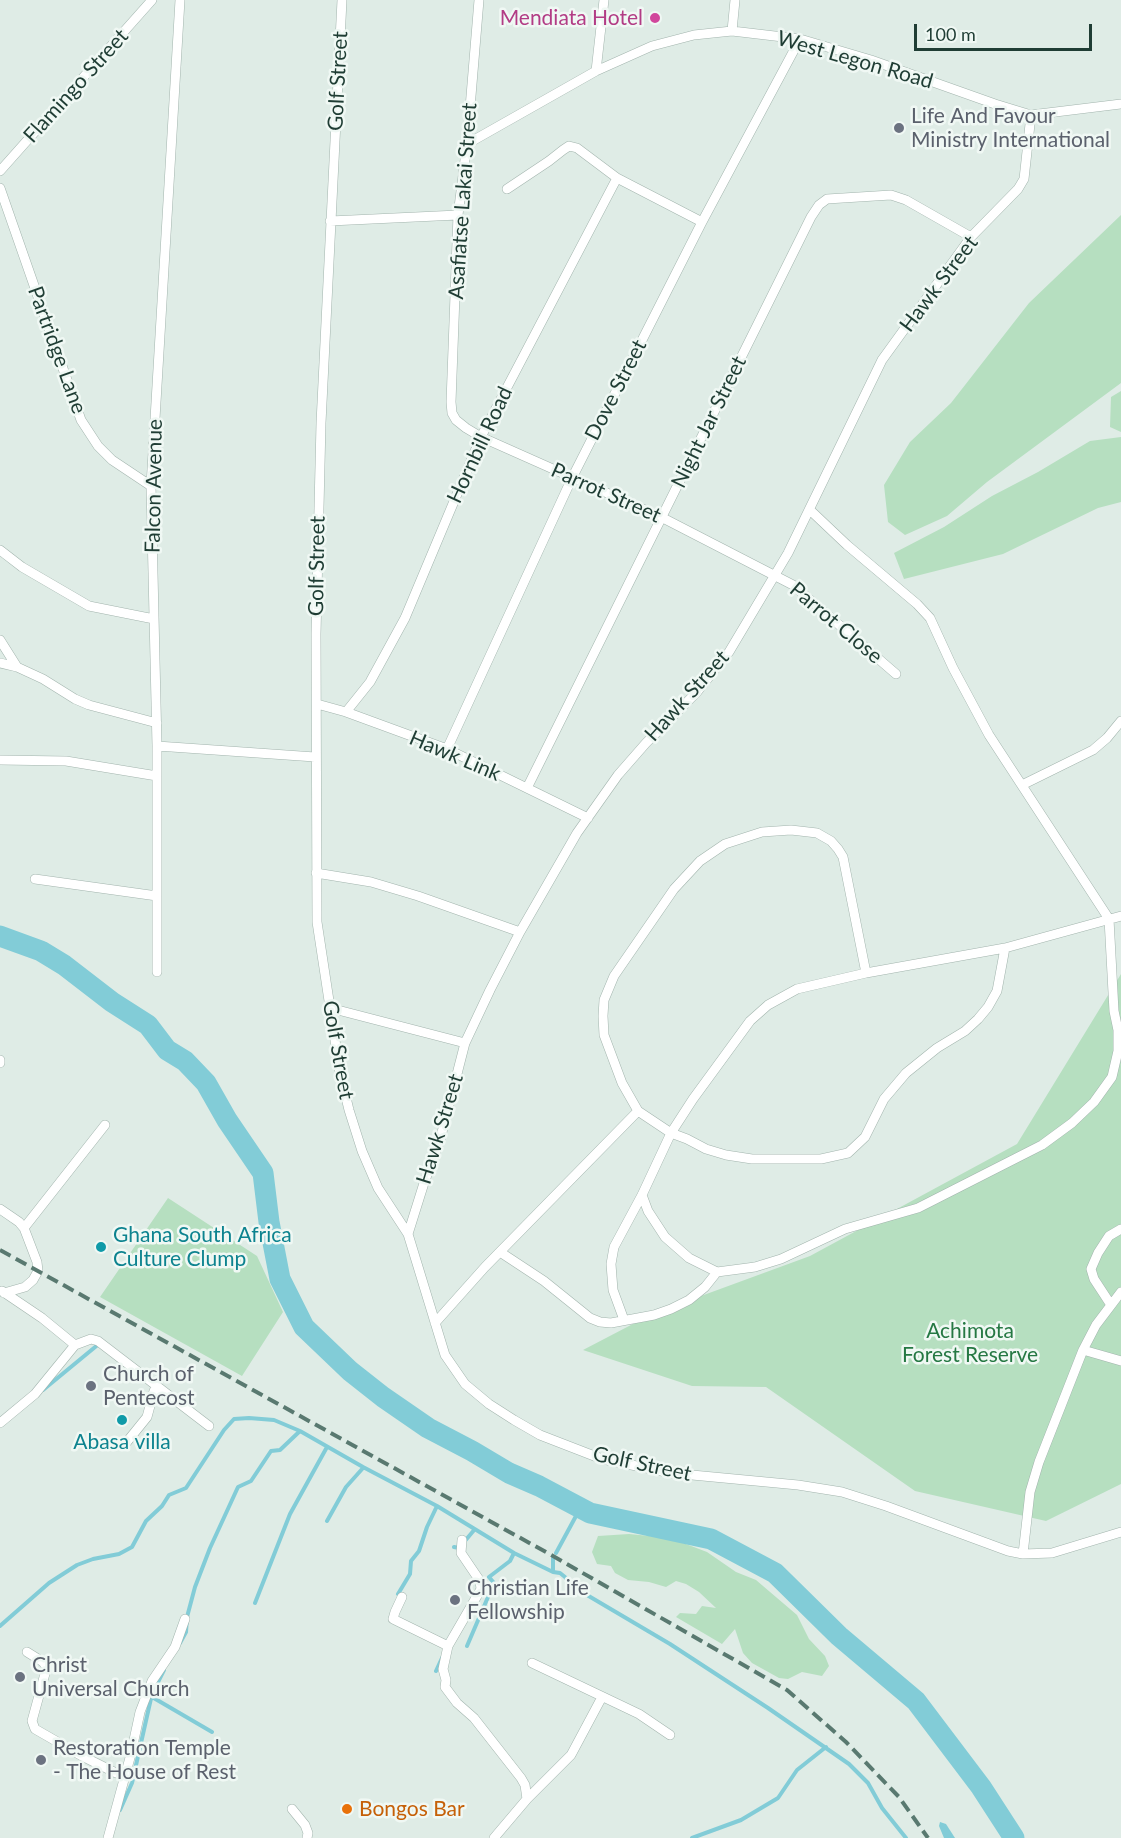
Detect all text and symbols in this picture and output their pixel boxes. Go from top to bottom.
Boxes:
place label: Mendiata Hotel [500,5,643,31]
marker: Mendiata Hotel [648,11,662,25]
scale bar [917,12,1096,50]
text: 100 m [925,23,976,45]
street label: Flamingo Street [18,24,134,148]
street label: West Legon Road [774,26,936,94]
street label: Golf Street [323,30,353,132]
street label: Asafiatse Lakai Street [444,102,482,300]
place label: Life And Favour Ministry International [911,103,1110,153]
marker: Life And Favour Ministry International [892,121,906,135]
street label: Hawk Street [895,231,983,337]
street label: Partridge Lane [22,283,92,417]
street label: Dove Street [580,335,652,445]
street label: Night Jar Street [666,352,752,492]
street label: Hornbill Road [442,383,518,507]
street label: Falcon Avenue [140,419,168,553]
street label: Parrot Street [547,458,665,528]
street label: Golf Street [304,516,330,616]
street label: Parrot Close [785,577,887,669]
street label: Hawk Street [640,645,734,747]
street label: Hawk Link [406,725,504,787]
street label: Golf Street [317,999,359,1101]
street label: Hawk Street [411,1071,469,1187]
place label: Ghana South Africa Culture Clump [113,1222,292,1272]
marker: Ghana South Africa Culture Clump [94,1240,108,1254]
park label: Achimota Forest Reserve [902,1318,1038,1368]
place label: Church of Pentecost [103,1361,195,1411]
marker: Church of Pentecost [84,1379,98,1393]
marker: Abasa villa [115,1413,129,1427]
place label: Abasa villa [73,1429,171,1455]
street label: Golf Street [590,1441,694,1487]
place label: Christian Life Fellowship [467,1575,589,1625]
marker: Christian Life Fellowship [448,1593,462,1607]
place label: Christ Universal Church [32,1652,189,1702]
marker: Christ Universal Church [13,1670,27,1684]
place label: Restoration Temple - The House of Rest [53,1735,236,1785]
marker: Restoration Temple - The House of Rest [34,1753,48,1767]
place label: Bongos Bar [359,1796,465,1822]
marker: Bongos Bar [340,1802,354,1816]

